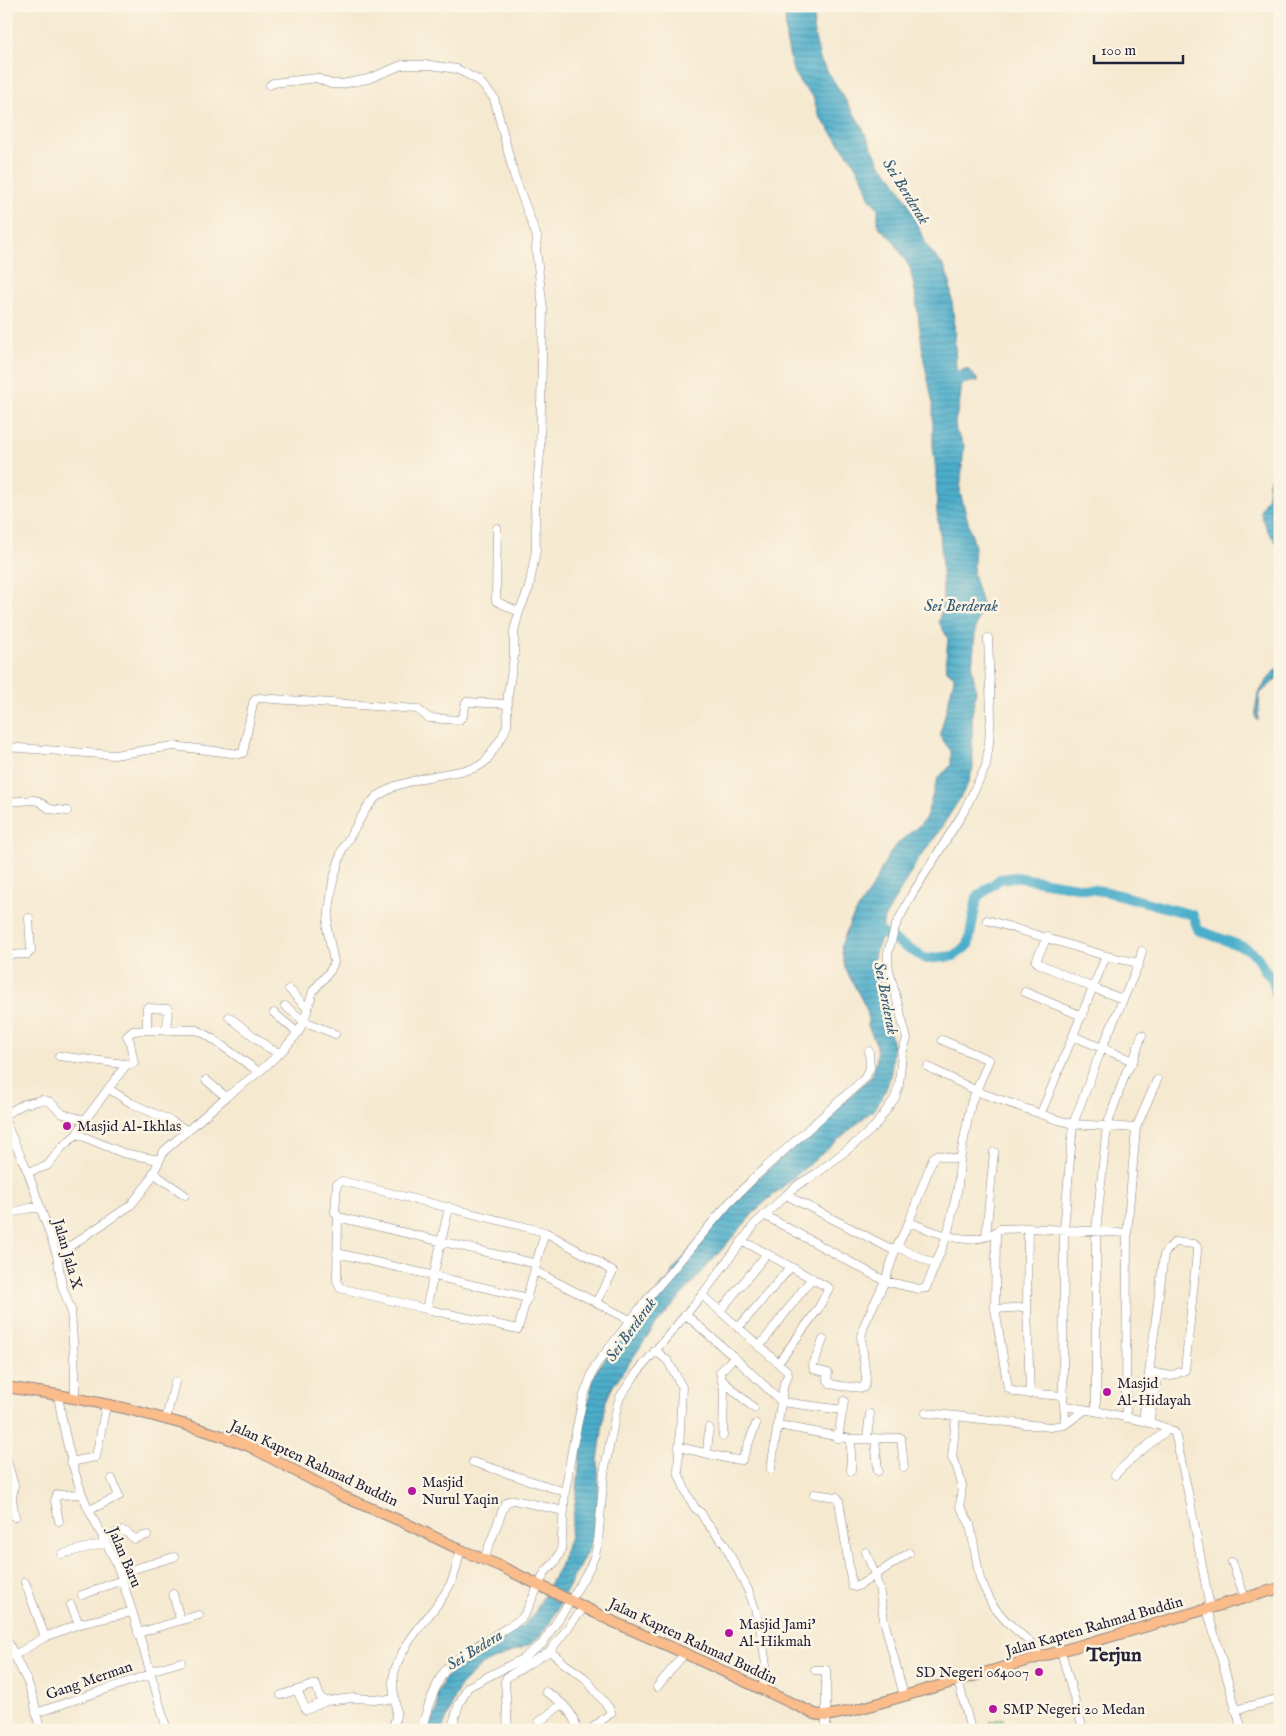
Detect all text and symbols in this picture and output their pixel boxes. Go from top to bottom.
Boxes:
scale bar [1094,32,1182,64]
text: 100 m [1101,41,1137,60]
water label: Sei Berderak [877,155,934,229]
water label: Sei Berderak [924,597,999,617]
water label: Sei Berderak [868,960,902,1037]
place label: Masjid Al-Ikhlas [77,1117,181,1136]
marker: Masjid Al-Ikhlas [61,1120,73,1132]
street label: Jalan Jala X [48,1215,87,1291]
water label: Sei Berderak [602,1294,662,1366]
place label: Masjid Al-Hidayah [1116,1374,1191,1410]
marker: Masjid Al-Hidayah [1101,1386,1113,1398]
street label: Jalan Kapten Rahmad Buddin [225,1415,401,1511]
place label: Masjid Nurul Yaqin [422,1473,499,1509]
marker: Masjid Nurul Yaqin [406,1485,418,1497]
street label: Jalan Baru [103,1522,146,1590]
street label: Jalan Kapten Rahmad Buddin [1001,1592,1185,1661]
street label: Jalan Kapten Rahmad Buddin [604,1593,780,1689]
place label: Masjid Jami' Al-Hikmah [738,1615,816,1651]
water label: Sei Bedera [443,1626,507,1676]
marker: Masjid Jami' Al-Hikmah [723,1627,735,1639]
district label: Terjun [1085,1643,1142,1668]
street label: Gang Merman [43,1657,135,1704]
place label: SD Negeri 064007 [916,1663,1029,1682]
marker: SD Negeri 064007 [1033,1666,1045,1678]
place label: SMP Negeri 20 Medan [1003,1700,1145,1719]
marker: SMP Negeri 20 Medan [987,1703,999,1715]

